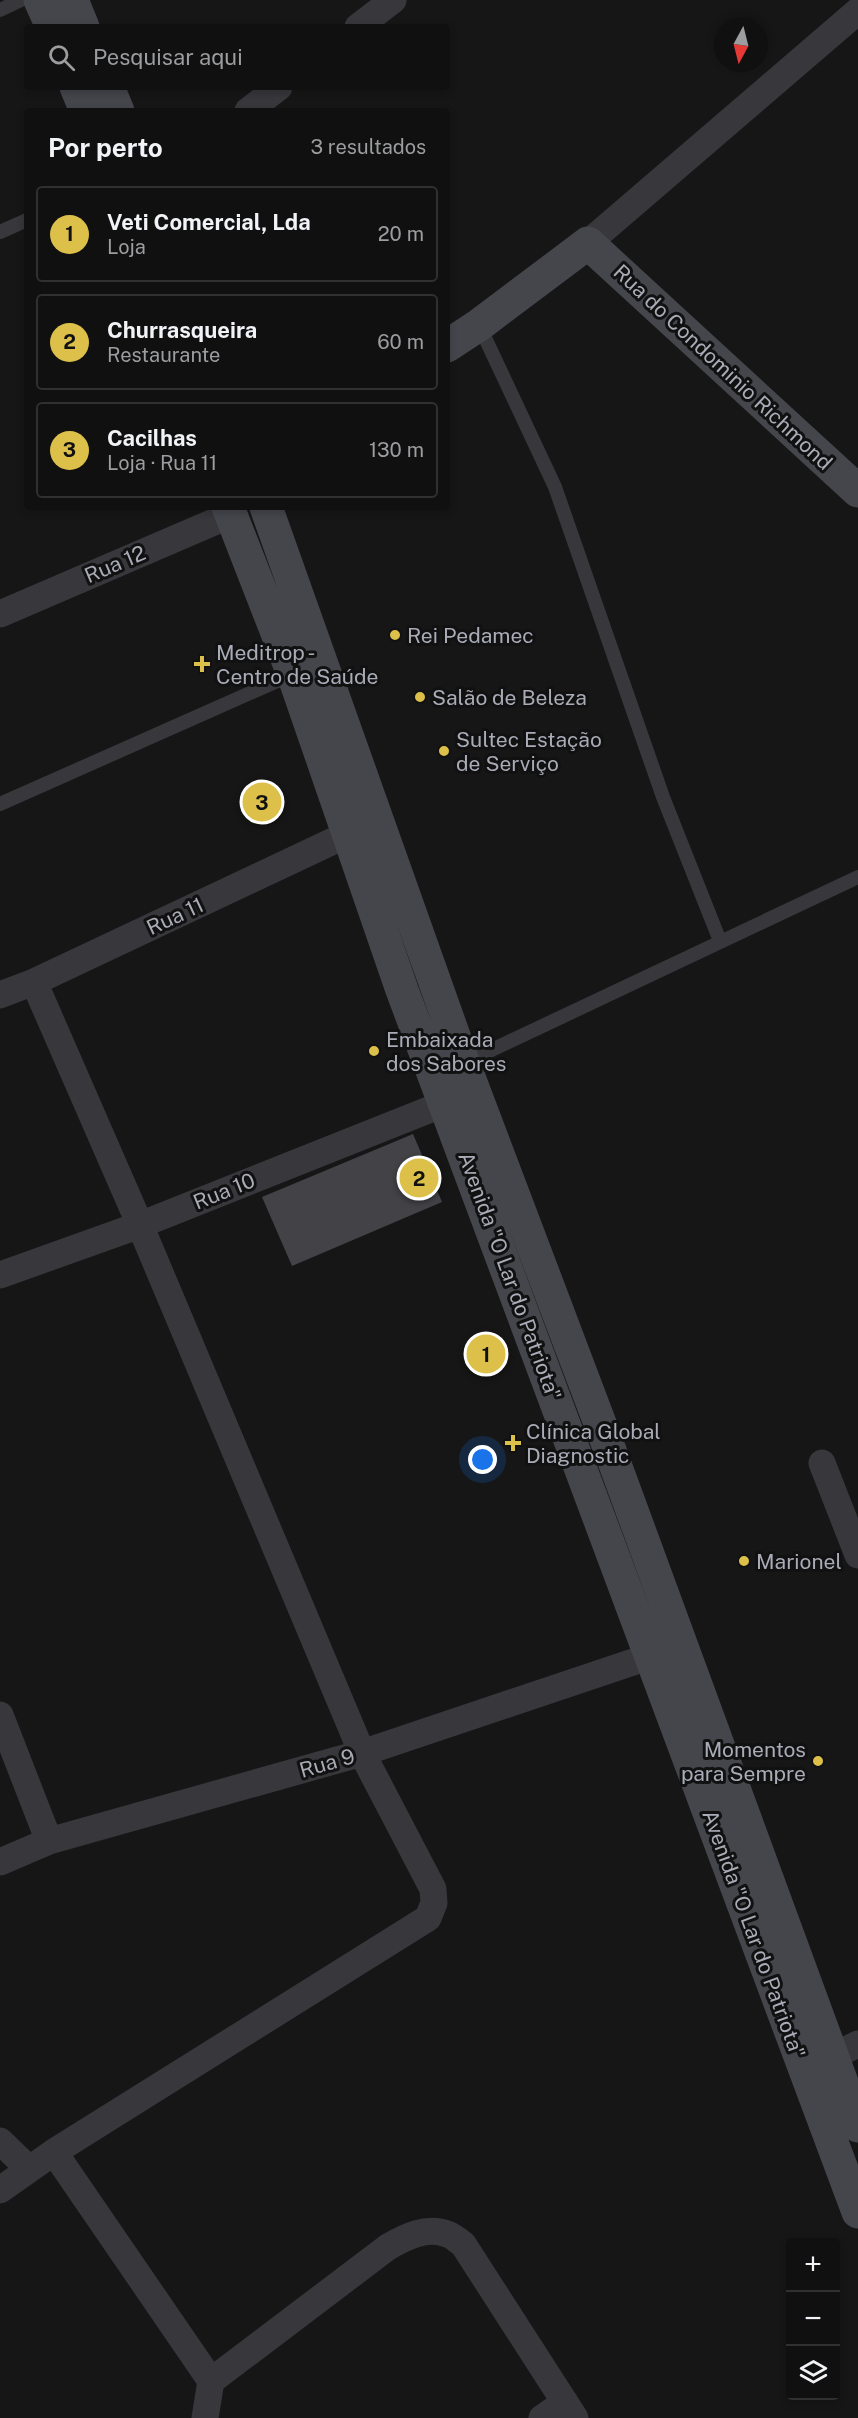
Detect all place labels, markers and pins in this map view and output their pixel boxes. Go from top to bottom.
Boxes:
place label: Rei Pedamec [407,623,534,648]
marker: Rei Pedamec [388,628,402,642]
place label: Meditrop - Centro de Saúde [216,640,378,689]
marker: Meditrop - Centro de Saúde [193,655,211,673]
place label: Salão de Beleza [432,685,587,710]
marker: Salão de Beleza [413,690,427,704]
place label: Sultec Estação de Serviço [456,727,602,776]
marker: Sultec Estação de Serviço [437,744,451,758]
pin: 3 [242,780,282,824]
place label: Embaixada dos Sabores [386,1027,507,1076]
marker: Embaixada dos Sabores [367,1044,381,1058]
pin: 2 [400,1156,438,1200]
pin: 1 [466,1332,506,1376]
place label: Clínica Global Diagnostic [526,1419,661,1468]
marker: Clínica Global Diagnostic [504,1434,522,1452]
place label: Marionel [756,1549,842,1574]
marker: Marionel [737,1554,751,1568]
place label: Momentos para Sempre [681,1737,806,1786]
marker: Momentos para Sempre [811,1754,825,1768]

